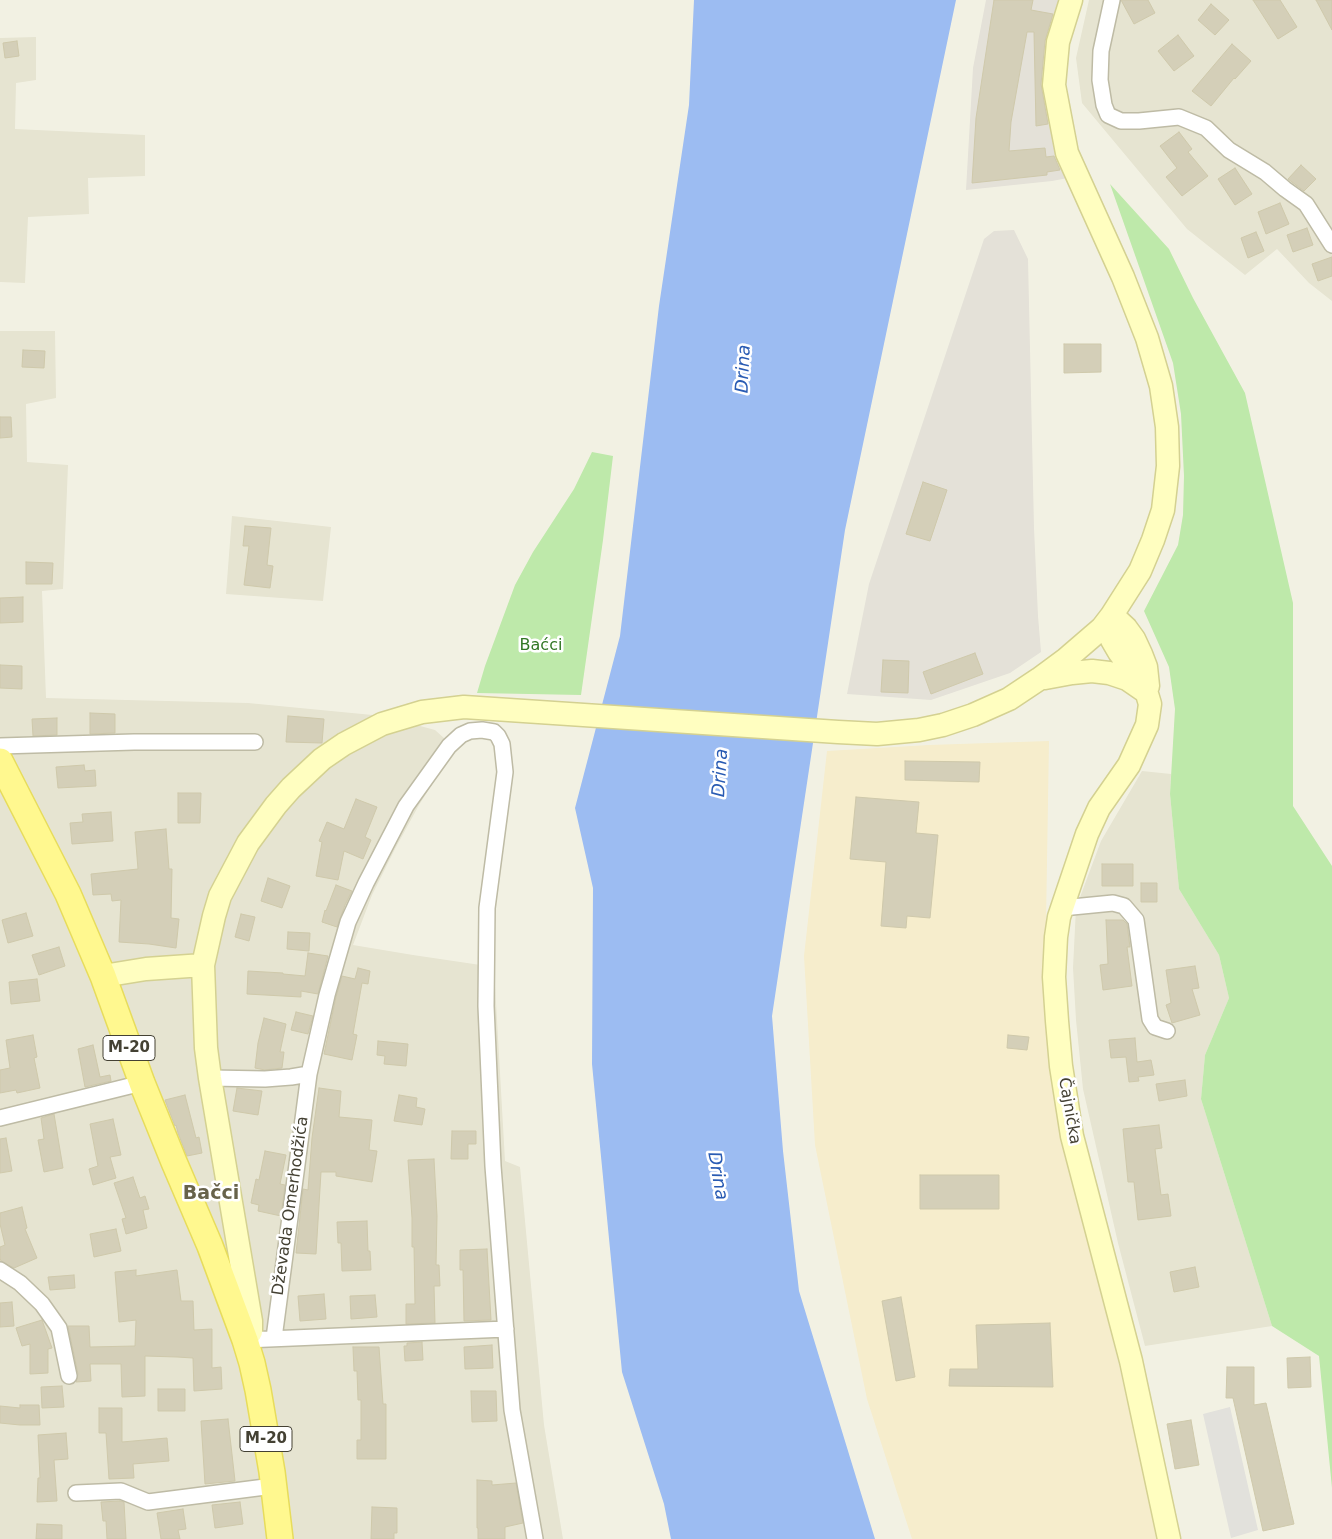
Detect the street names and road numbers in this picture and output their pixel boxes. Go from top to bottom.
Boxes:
road number: M-20 [103,1036,155,1060]
street label: Čajnička [1054,1076,1084,1146]
street label: Dževada Omerhodžića [269,1115,313,1297]
road number: M-20 [240,1426,292,1452]

